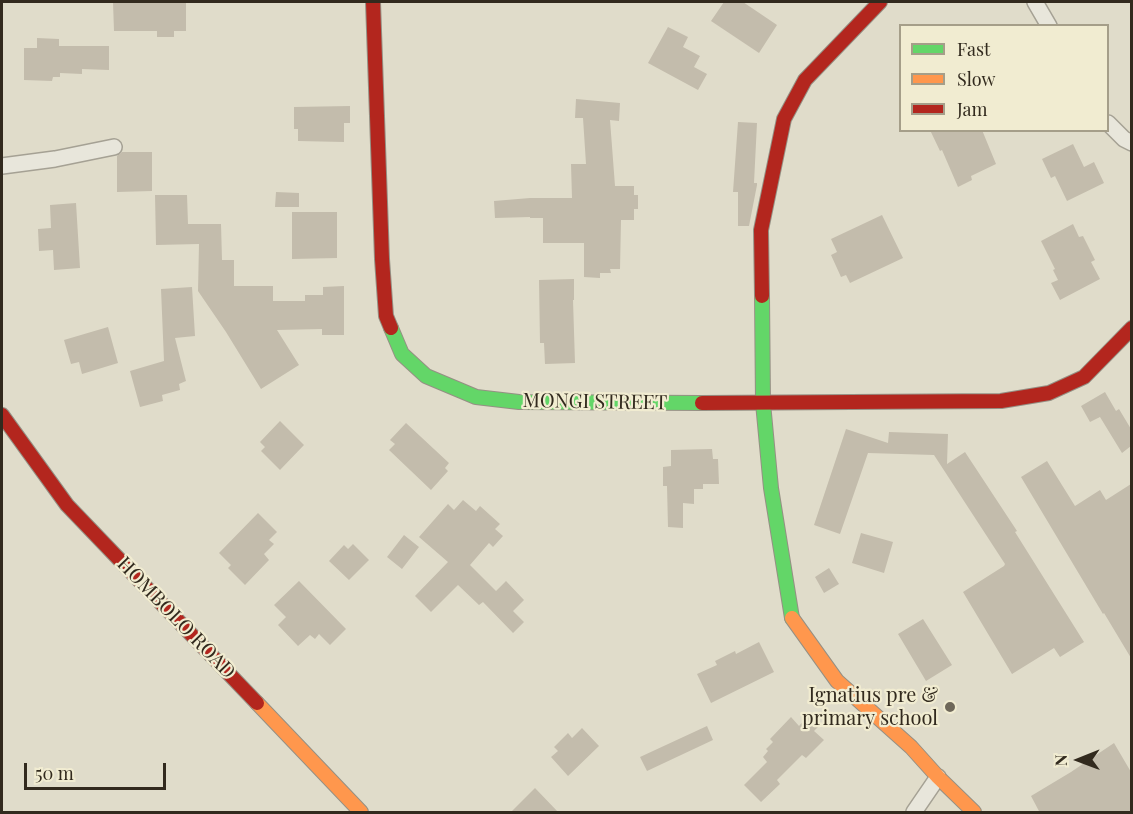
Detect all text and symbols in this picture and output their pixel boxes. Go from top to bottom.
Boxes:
legend [899,24,1109,132]
text: Fast [957,37,990,61]
text: Slow [957,67,995,91]
text: Jam [957,97,987,121]
street label: MONGI STREET [522,389,668,415]
street label: HOMBOLO ROAD [112,552,240,684]
place label: Ignatius pre & primary school [802,684,938,731]
marker: Ignatius pre & primary school [943,700,957,714]
north arrow [1049,730,1109,790]
scale bar [27,751,170,789]
text: N [1050,754,1071,766]
text: 50 m [35,761,74,785]

